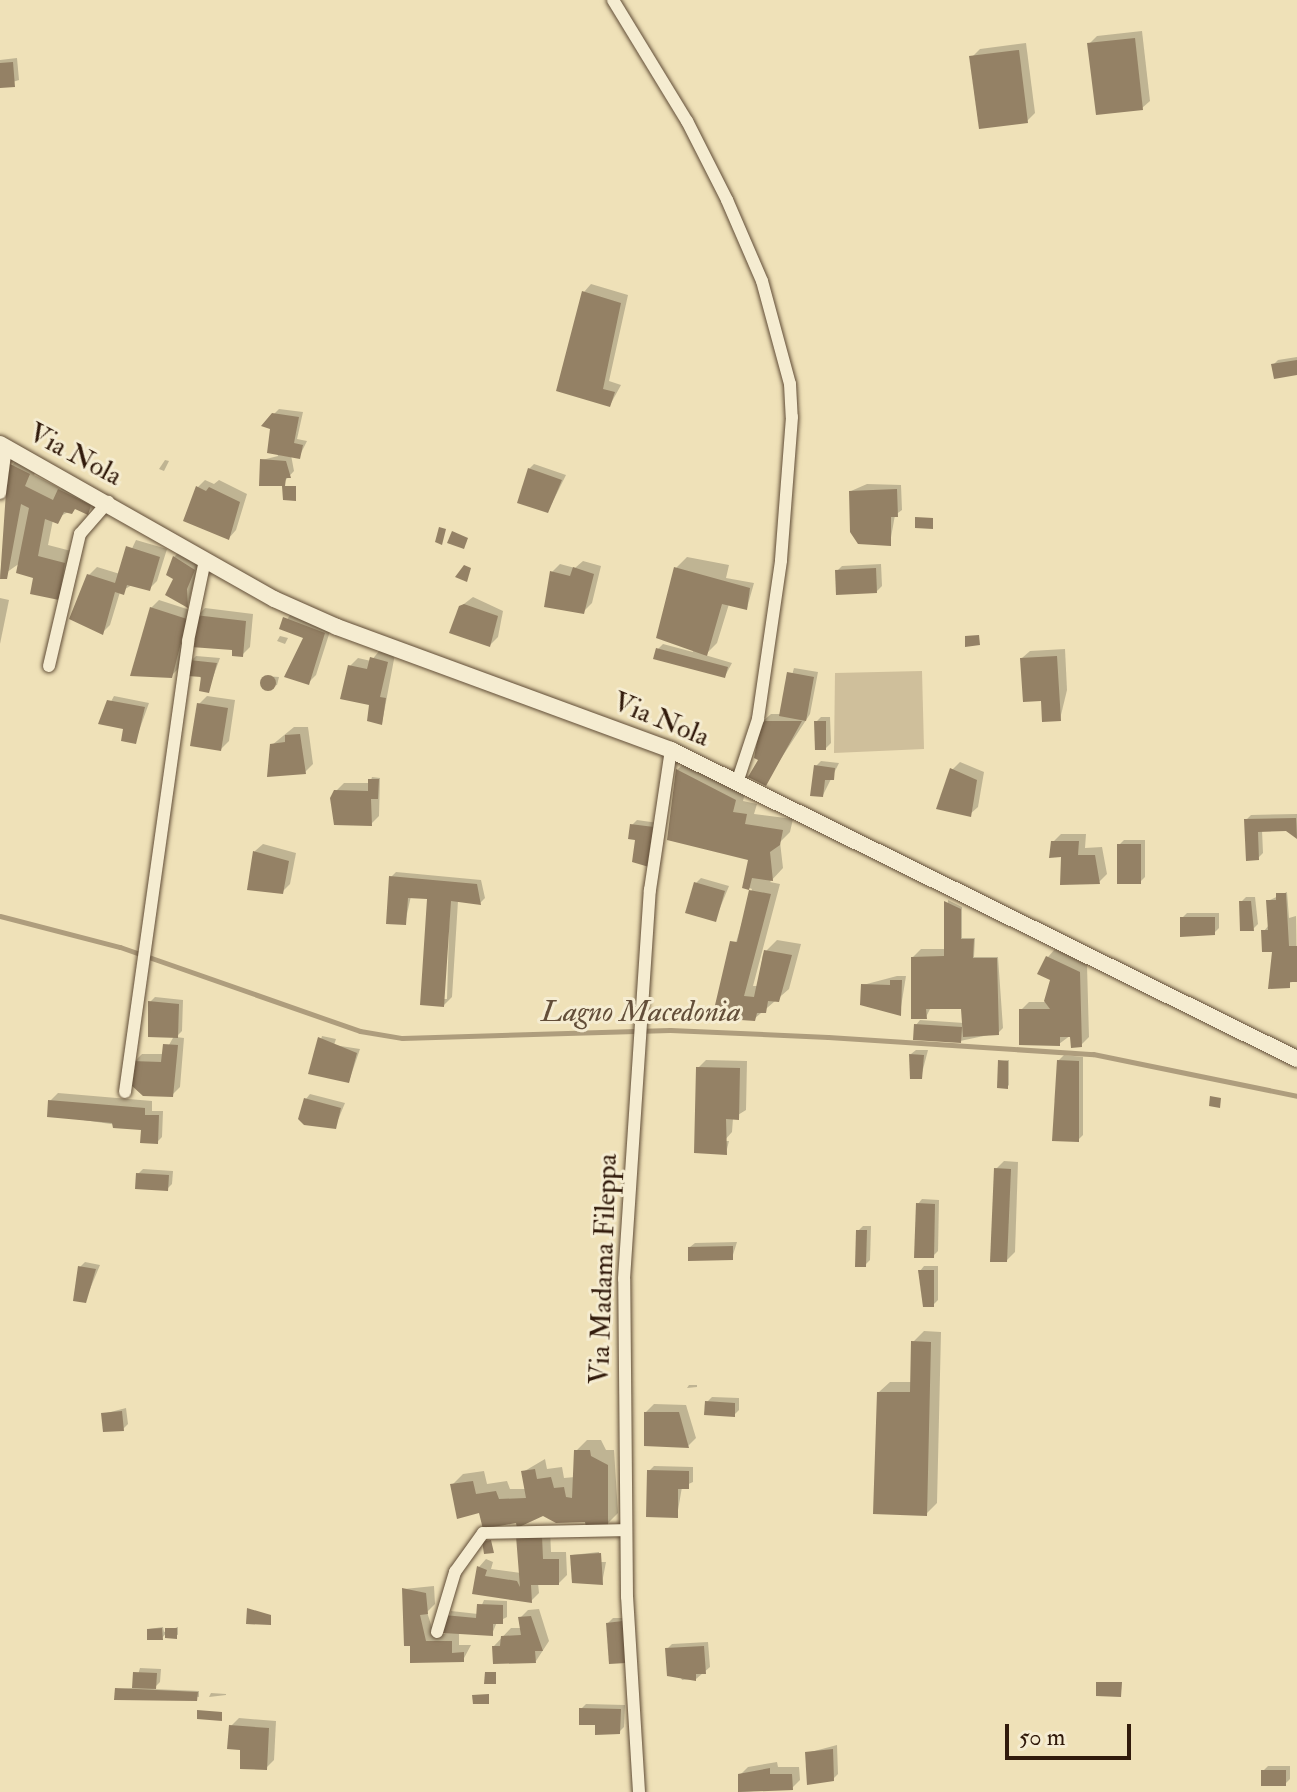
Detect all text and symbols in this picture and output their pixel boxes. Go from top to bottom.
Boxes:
street label: Via Nola [23,416,127,494]
street label: Via Nola [608,686,714,754]
water label: Lagno Macedonia [541,994,741,1030]
street label: Via Madama Fileppa [583,1153,625,1385]
scale bar [1009,1708,1135,1758]
text: 50 m [1019,1722,1065,1753]

